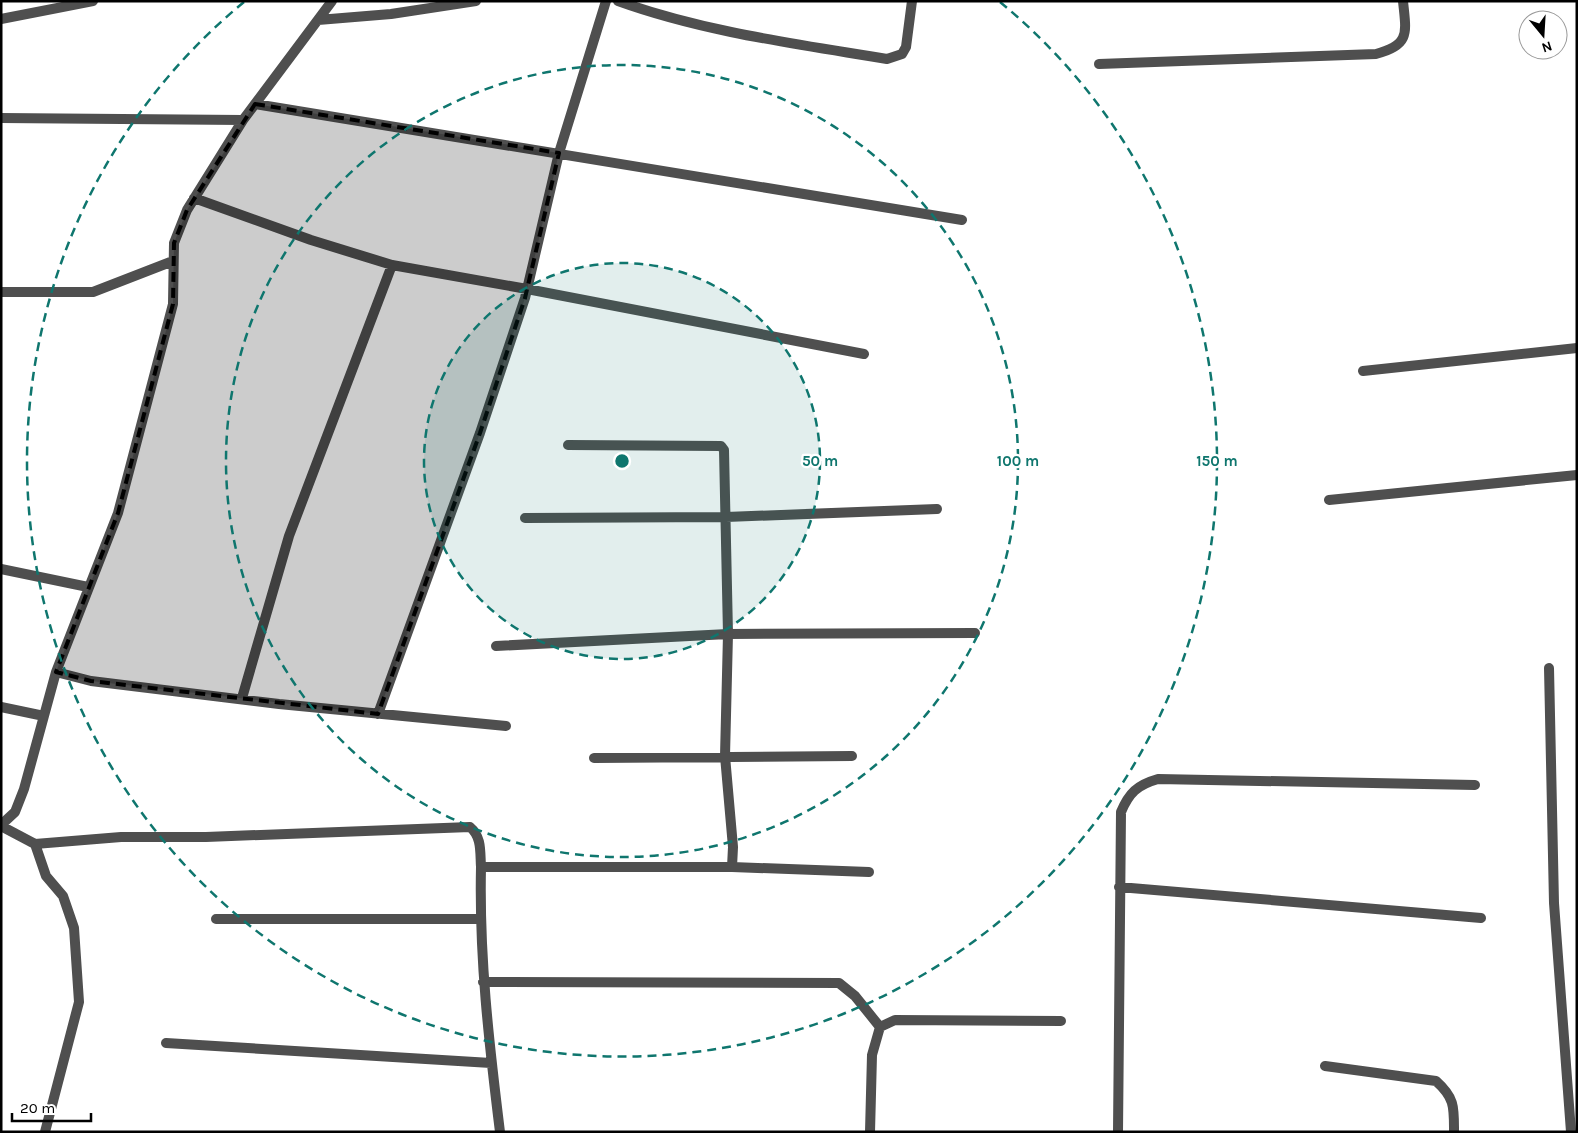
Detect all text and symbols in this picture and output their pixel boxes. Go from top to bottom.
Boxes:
north arrow [1518,10,1568,60]
text: N [1539,37,1554,57]
centre of rings [613,452,631,470]
text: 50 m [802,452,838,470]
text: 100 m [997,452,1039,470]
text: 150 m [1196,452,1238,470]
scale bar [12,1090,91,1122]
text: 20 m [20,1099,55,1117]

